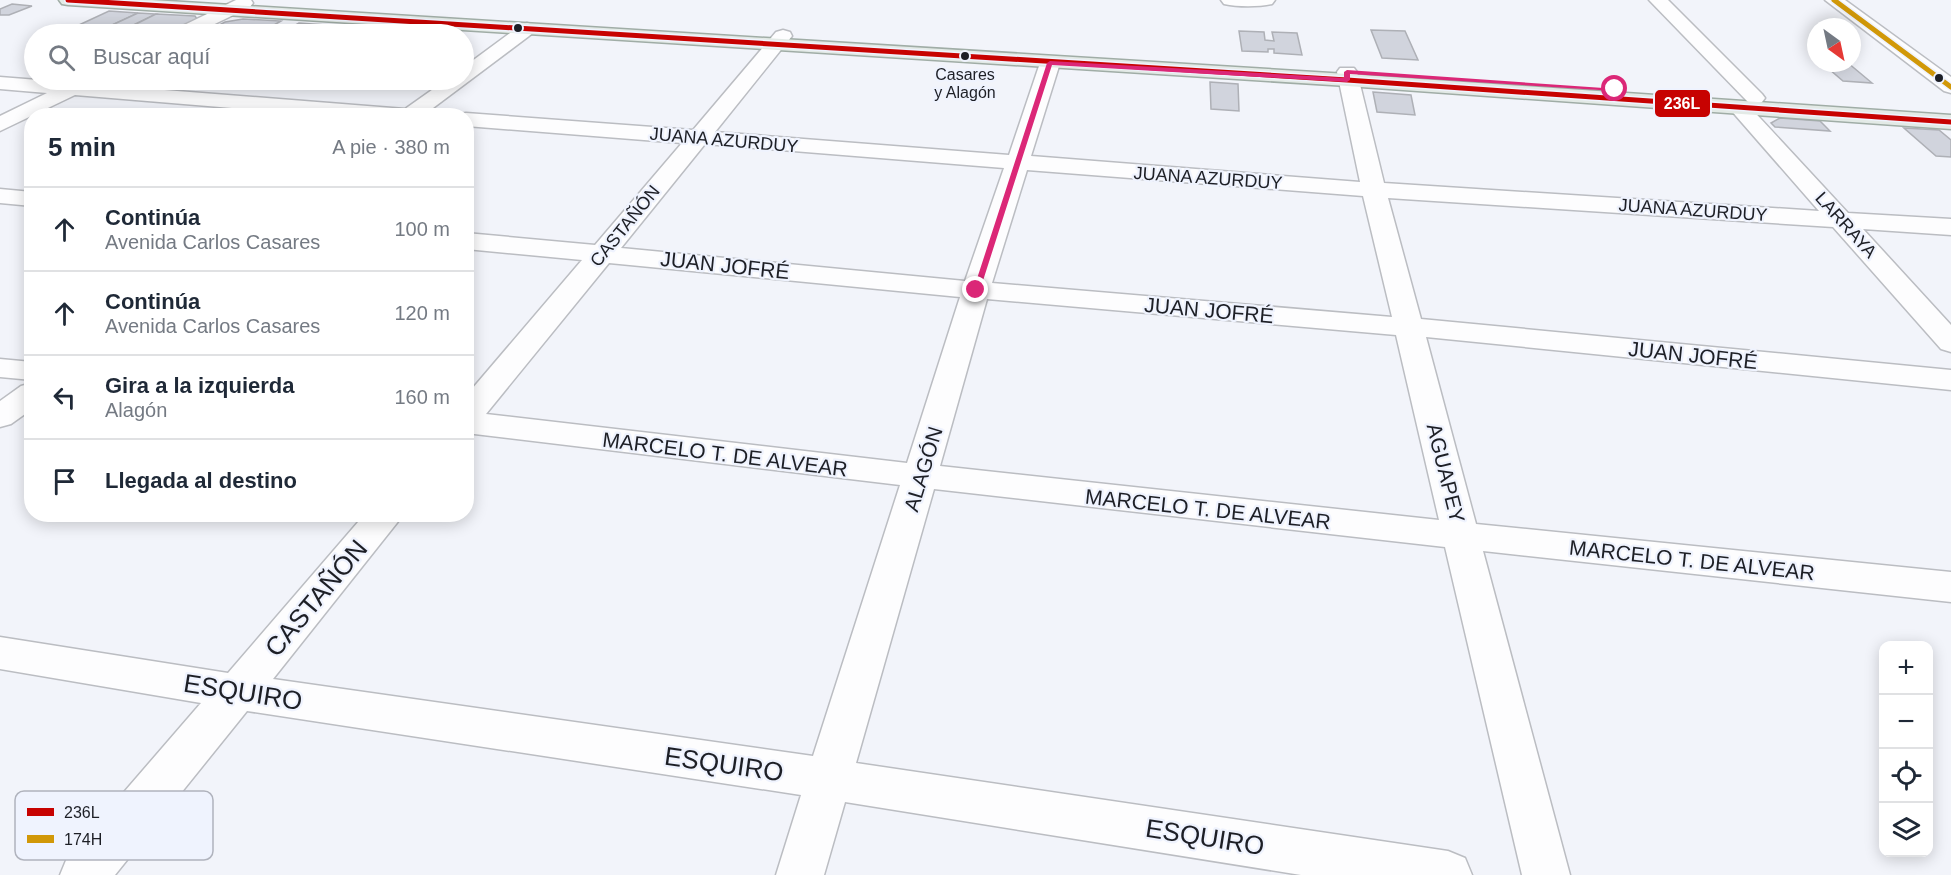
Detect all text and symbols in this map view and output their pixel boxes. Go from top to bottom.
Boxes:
north arrow [1807,18,1861,72]
unlabelled marker [512,22,524,34]
search box [24,24,474,90]
icon: search [45,41,78,74]
text: Buscar aquí [93,44,210,69]
marker: Casares y Alagón [959,50,971,62]
place label: Casares y Alagón [934,66,996,101]
unlabelled marker [1933,72,1945,84]
route start [1601,75,1627,101]
line badge: 236L [1654,89,1711,118]
text: 236L [1664,95,1700,112]
street label: JUANA AZURDUY [649,124,799,156]
text: 5 min [48,132,116,162]
text: A pie · 380 m [332,136,450,158]
street label: JUANA AZURDUY [1133,163,1283,193]
street label: CASTAÑÓN [585,181,664,271]
street label: LARRAYA [1811,188,1881,262]
street label: JUANA AZURDUY [1618,195,1768,225]
text: Continúa [105,205,200,230]
icon: ahead [48,213,81,246]
text: 100 m [394,218,450,240]
text: Avenida Carlos Casares [105,231,320,253]
street label: JUAN JOFRÉ [659,247,791,283]
route end [962,276,988,302]
text: Continúa [105,289,200,314]
street label: JUAN JOFRÉ [1143,293,1275,327]
icon: ahead [48,297,81,330]
text: 120 m [394,302,450,324]
text: Avenida Carlos Casares [105,315,320,337]
street label: JUAN JOFRÉ [1627,337,1759,373]
text: Gira a la izquierda [105,373,295,398]
icon: left [48,381,81,414]
text: 160 m [394,386,450,408]
text: Alagón [105,399,167,421]
street label: AGUAPEY [1423,421,1469,525]
street label: ALAGÓN [899,424,947,514]
street label: MARCELO T. DE ALVEAR [601,428,849,480]
icon: arrive [48,465,81,498]
text: Llegada al destino [105,468,297,493]
street label: MARCELO T. DE ALVEAR [1084,485,1332,533]
street label: CASTAÑÓN [259,534,373,662]
street label: MARCELO T. DE ALVEAR [1568,536,1816,584]
map controls [1879,641,1933,857]
button: + [1879,641,1933,695]
street label: ESQUIRO [181,668,305,716]
button: − [1879,695,1933,749]
street label: ESQUIRO [663,741,785,787]
button: locate [1879,749,1933,803]
legend [15,791,213,860]
button: layers [1879,803,1933,857]
text: 236L [64,804,100,821]
street label: ESQUIRO [1143,813,1267,861]
text: 174H [64,831,102,848]

